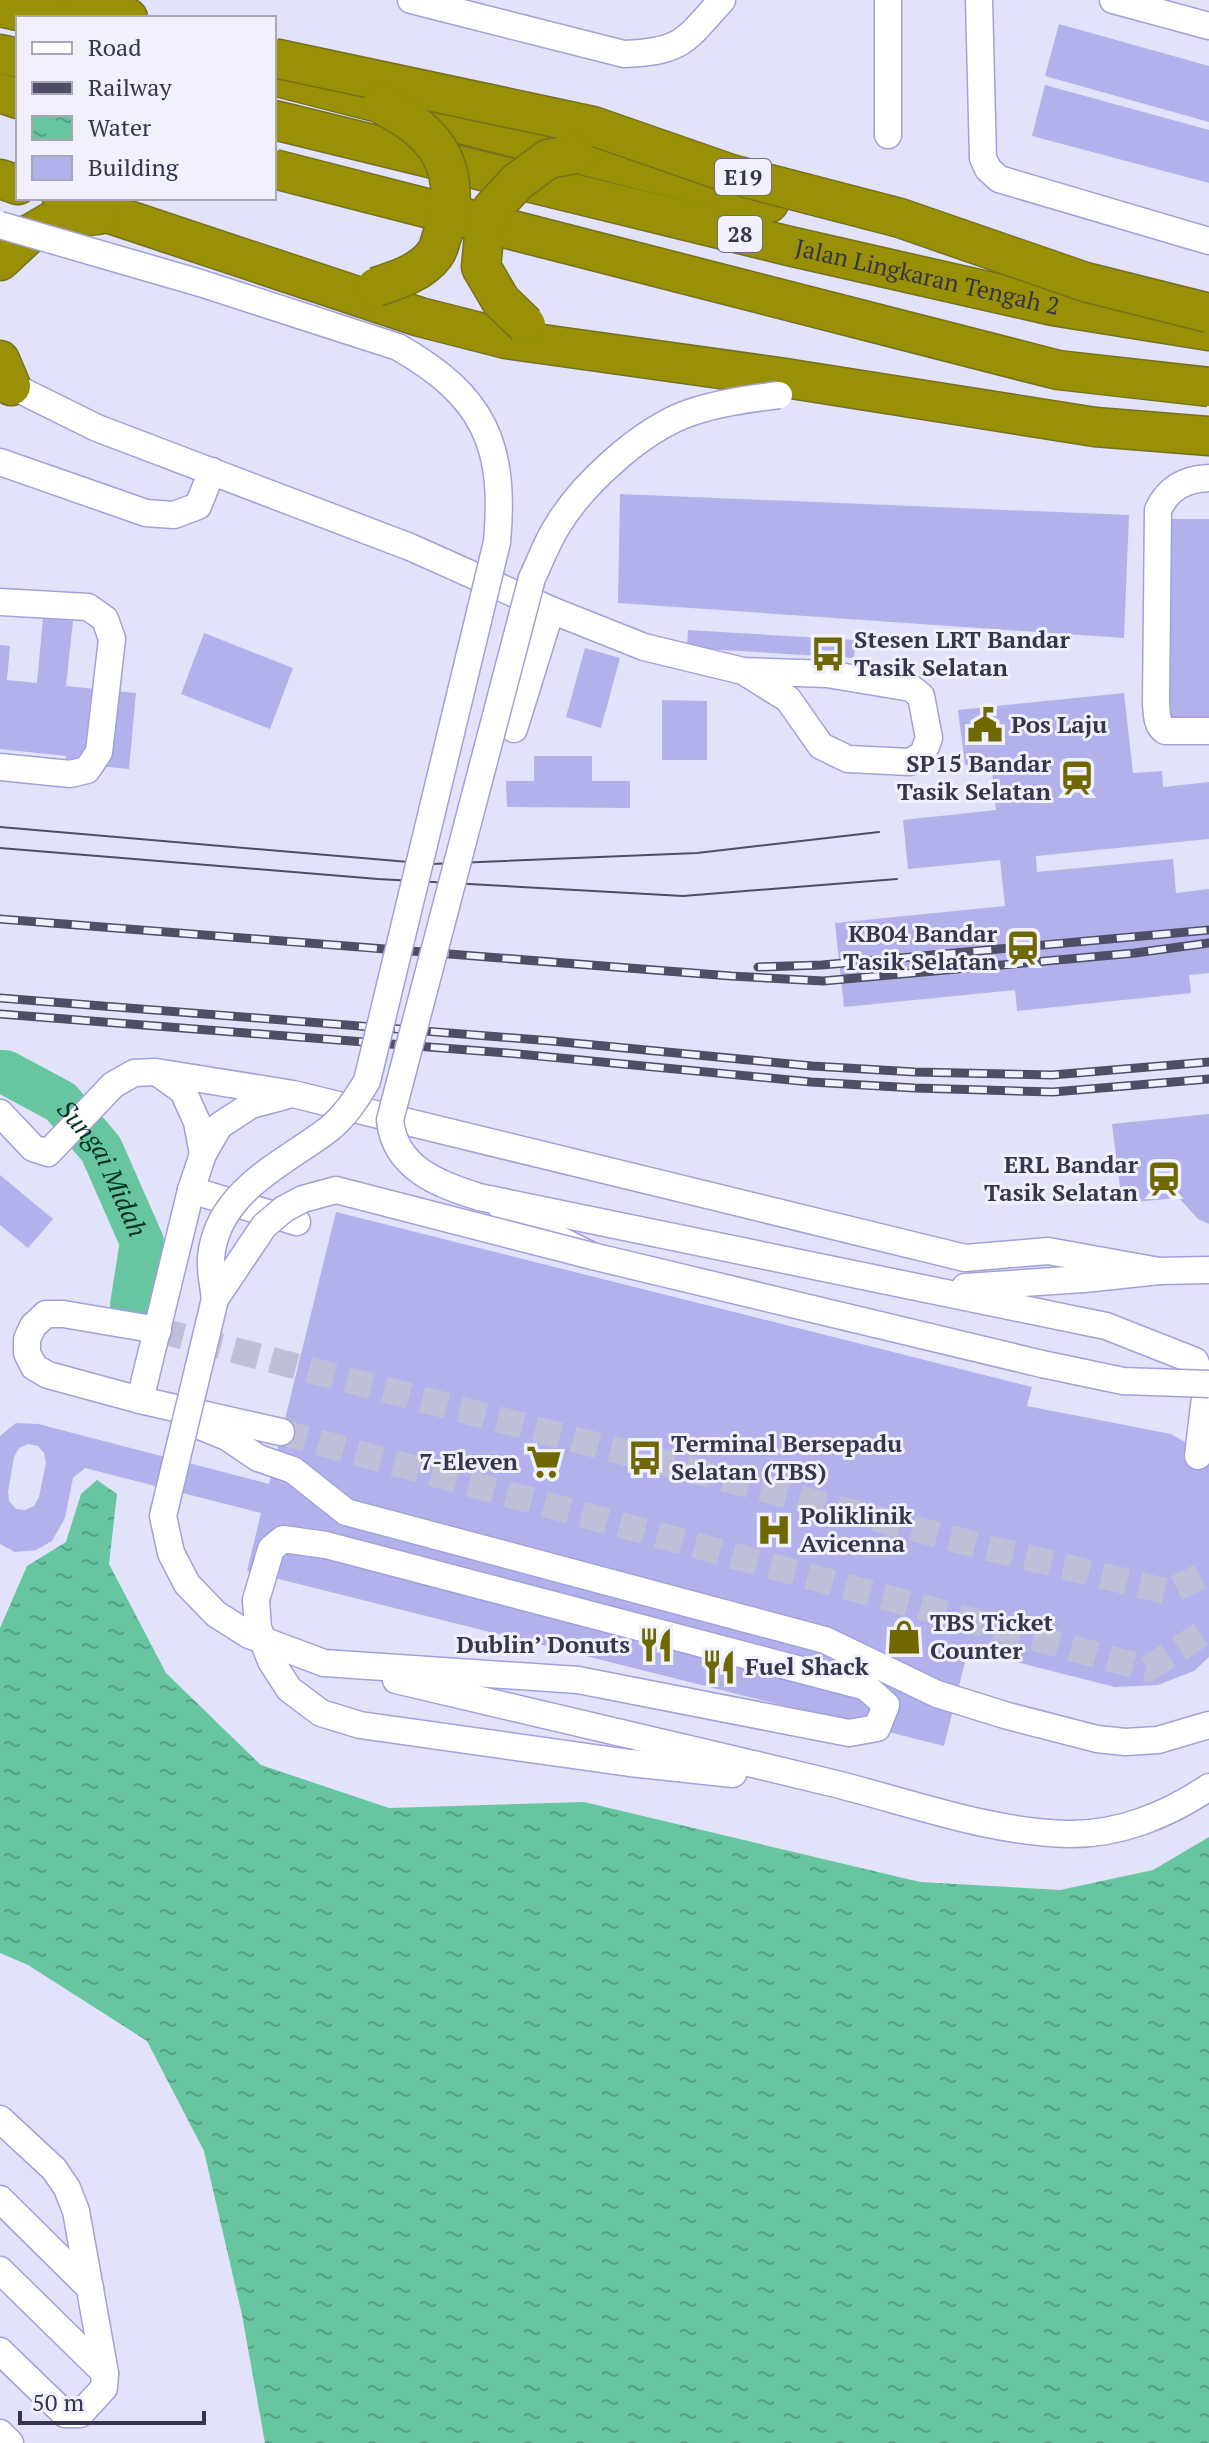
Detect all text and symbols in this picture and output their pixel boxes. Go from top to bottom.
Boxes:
legend [16,16,276,200]
text: Road [88,31,142,63]
text: Railway [88,71,172,103]
text: Water [88,111,152,143]
text: Building [88,151,179,183]
road number: E19 [715,159,771,195]
road number: 28 [718,216,762,252]
street label: Jalan Lingkaran Tengah 2 [792,231,1063,322]
place label: Stesen LRT Bandar Tasik Selatan [854,623,1070,683]
bus stop icon: Stesen LRT Bandar Tasik Selatan [809,635,847,673]
public building icon: Pos Laju [966,706,1004,744]
place label: Pos Laju [1011,708,1107,740]
place label: SP15 Bandar Tasik Selatan [897,747,1052,807]
station icon: SP15 Bandar Tasik Selatan [1058,759,1096,797]
place label: KB04 Bandar Tasik Selatan [843,917,998,977]
station icon: KB04 Bandar Tasik Selatan [1004,929,1042,967]
water label: Sungai Midah [50,1092,156,1242]
place label: ERL Bandar Tasik Selatan [984,1148,1139,1208]
station icon: ERL Bandar Tasik Selatan [1145,1160,1183,1198]
place label: Terminal Bersepadu Selatan (TBS) [671,1427,902,1487]
bus stop icon: Terminal Bersepadu Selatan (TBS) [626,1439,664,1477]
supermarket icon: 7-Eleven [525,1443,563,1481]
place label: 7-Eleven [419,1445,519,1477]
place label: Poliklinik Avicenna [800,1499,912,1559]
hospital icon: Poliklinik Avicenna [755,1511,793,1549]
place label: TBS Ticket Counter [930,1606,1054,1666]
shop icon: TBS Ticket Counter [885,1618,923,1656]
restaurant icon: Dublin’ Donuts [637,1626,675,1664]
place label: Dublin’ Donuts [456,1628,630,1660]
restaurant icon: Fuel Shack [700,1648,738,1686]
place label: Fuel Shack [745,1650,869,1682]
scale bar [20,2375,204,2425]
text: 50 m [32,2386,84,2418]

